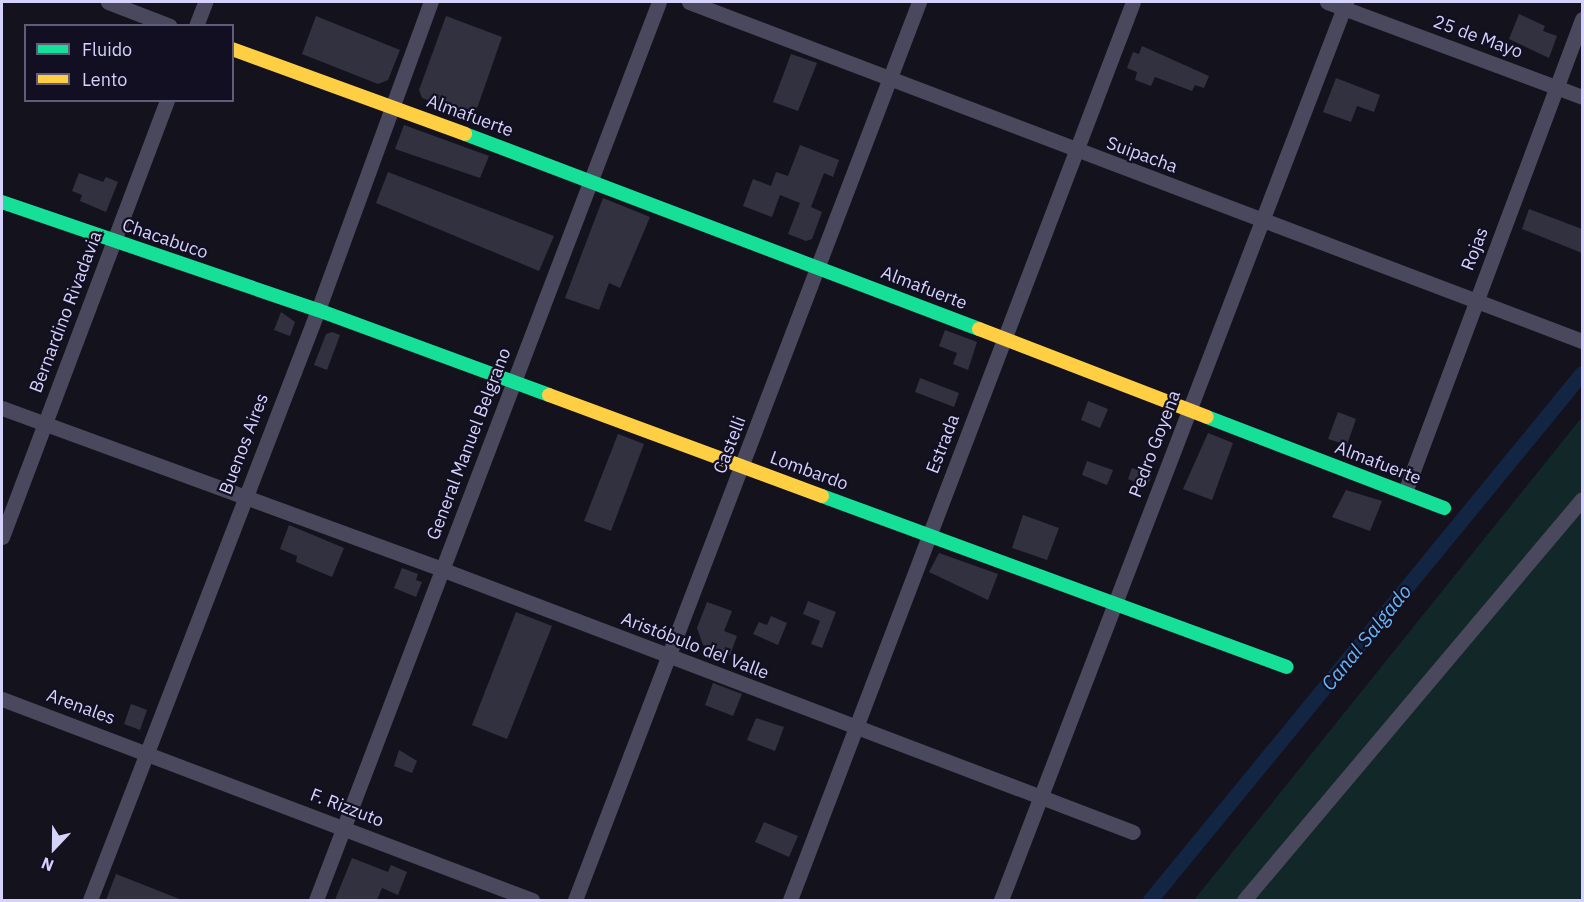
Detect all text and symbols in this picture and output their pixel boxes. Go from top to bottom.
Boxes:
street label: 25 de Mayo [1430,11,1526,63]
legend [24,24,234,102]
text: Fluido [82,38,132,61]
text: Lento [82,68,127,91]
street label: Almafuerte [424,90,516,142]
street label: Suipacha [1103,132,1181,178]
street label: Chacabuco [119,214,211,264]
street label: Rojas [1457,224,1493,274]
street label: Bernardino Rivadavia [25,228,107,396]
street label: Almafuerte [878,262,970,314]
street label: General Manuel Belgrano [422,345,516,543]
street label: Pedro Goyena [1125,387,1185,501]
street label: Buenos Aires [215,390,273,498]
street label: Estrada [922,411,964,477]
street label: Castelli [709,413,751,477]
street label: Almafuerte [1332,437,1424,489]
street label: Lombardo [767,447,851,495]
water label: Canal Salgado [1316,579,1416,695]
street label: Aristóbulo del Valle [618,608,772,684]
street label: Arenales [44,685,118,729]
street label: F. Rizzuto [307,784,387,832]
north arrow [24,818,84,878]
text: N [38,853,56,876]

